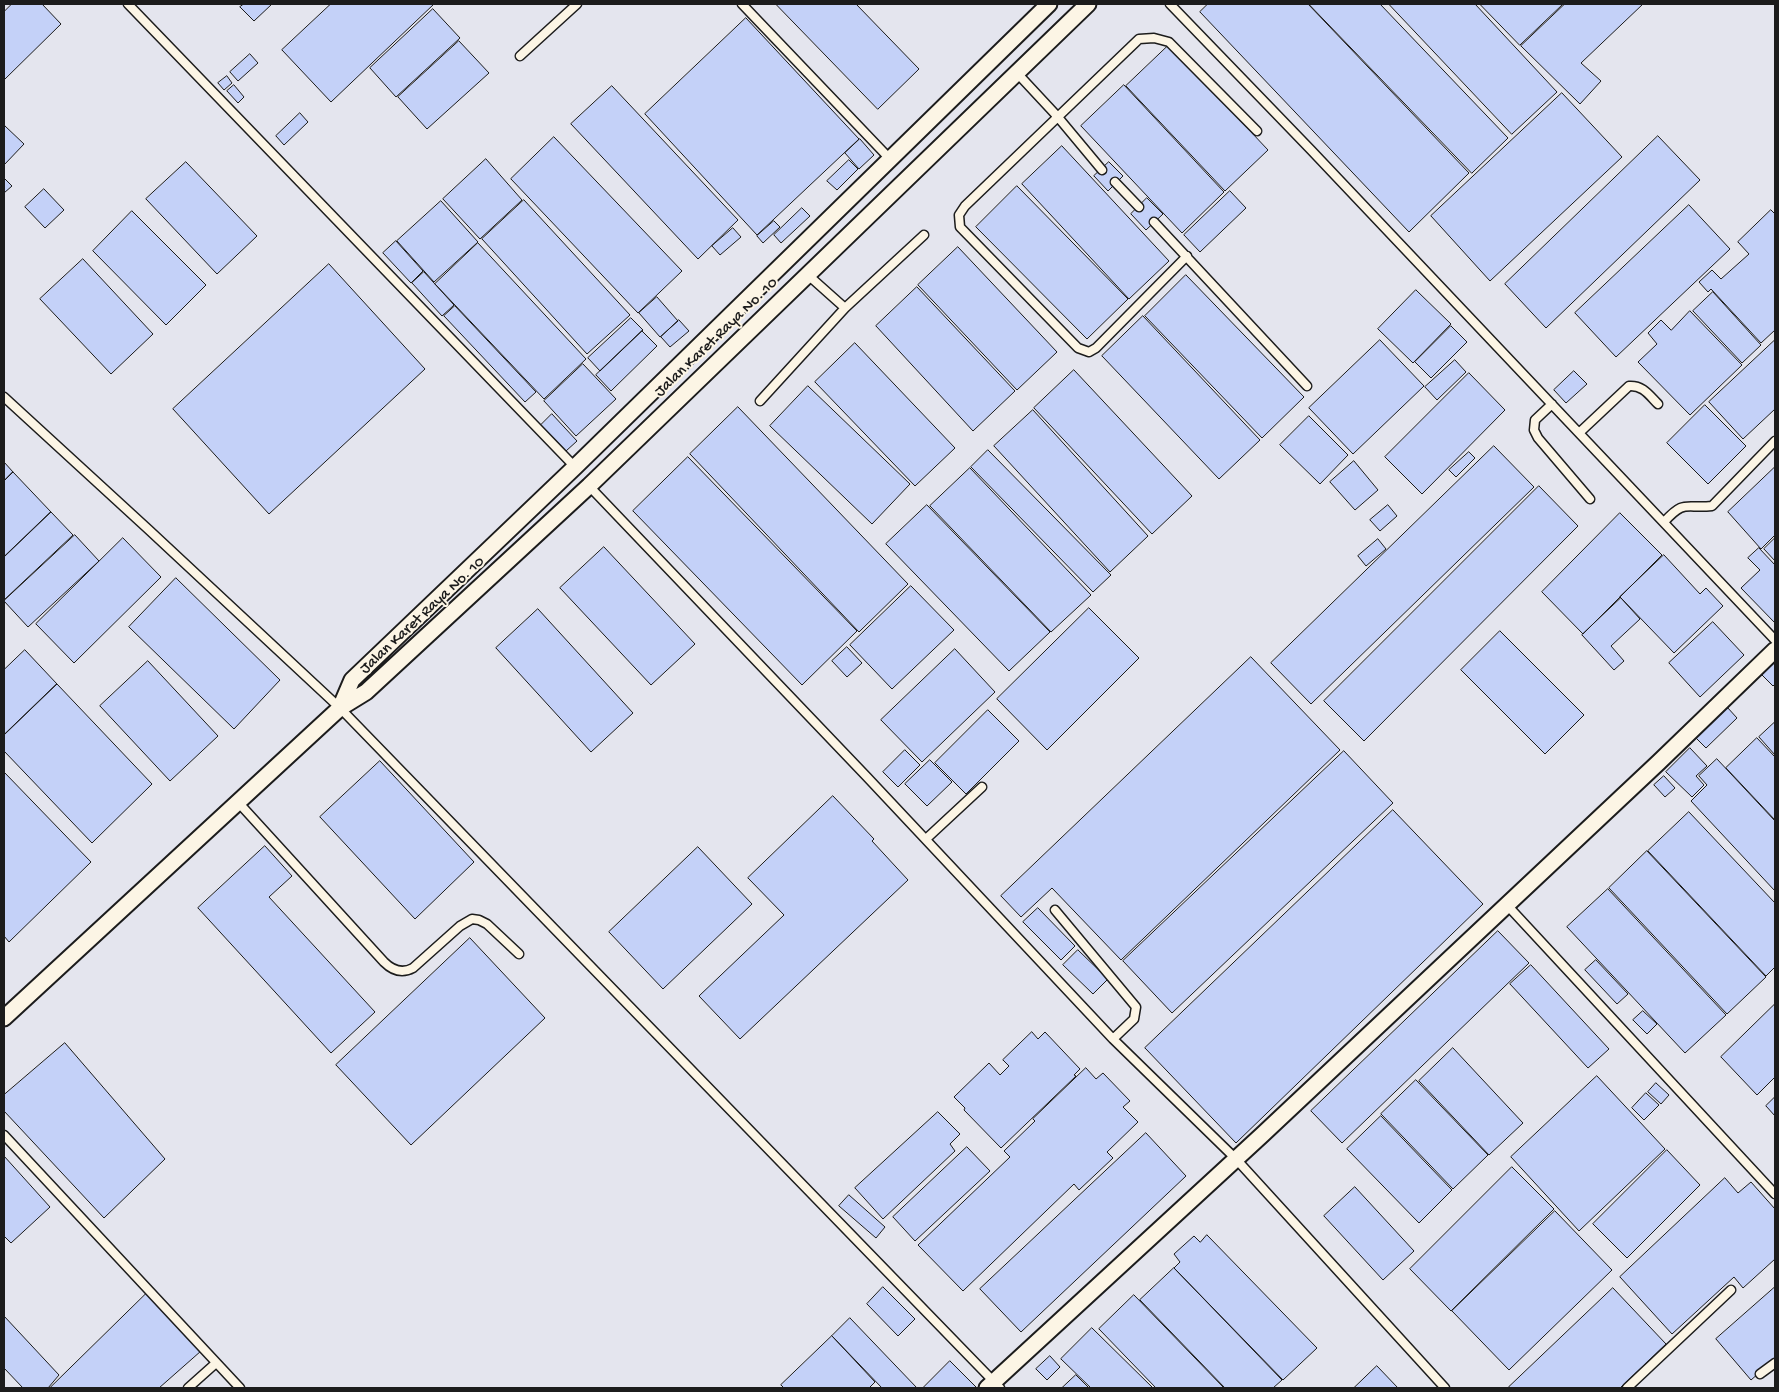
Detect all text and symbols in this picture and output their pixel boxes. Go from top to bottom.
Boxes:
street label: Jalan Karet Raya No. 10 [651,274,783,402]
street label: Jalan Karet Raya No. 10 [356,553,490,679]

